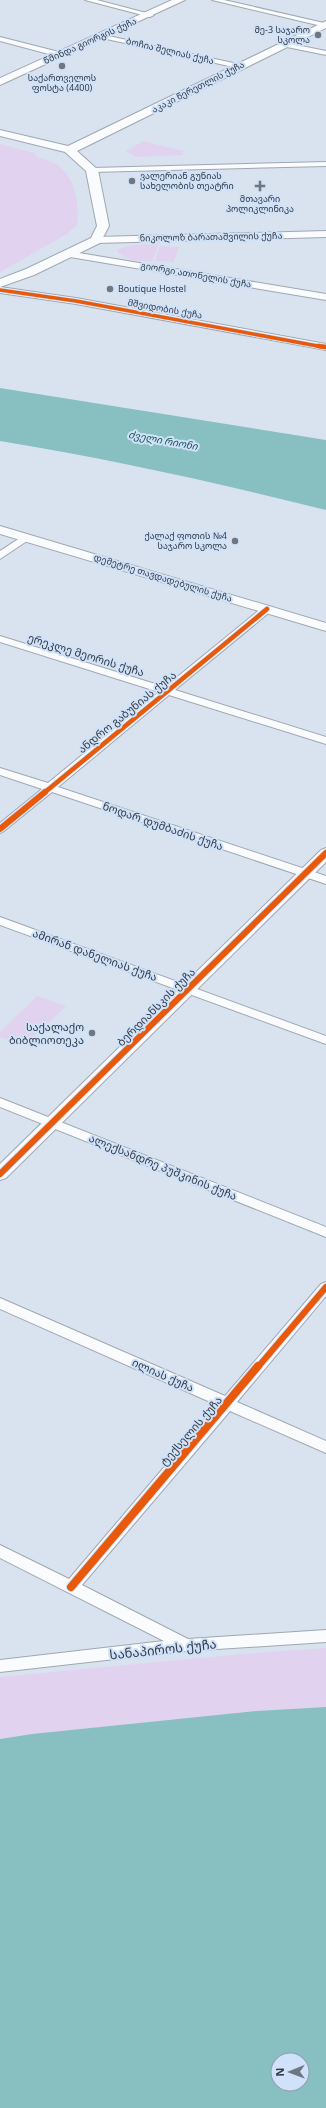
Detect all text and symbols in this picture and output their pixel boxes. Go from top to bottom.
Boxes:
street label: წმინდა გიორგის ქუჩა [41,14,138,67]
place label: მე-3 საჯარო სკოლა [254,23,310,46]
marker: მე-3 საჯარო სკოლა [313,30,323,40]
street label: ბოჩია შელიას ქუჩა [125,34,215,67]
street label: აკაკი წერეთლის ქუჩა [149,58,246,116]
marker: საქართველოს ფოსტა (4400) [57,61,67,71]
place label: საქართველოს ფოსტა (4400) [28,71,96,94]
place label: ვალერიან გუნიას სახელობის თეატრი [140,169,234,192]
marker: ვალერიან გუნიას სახელობის თეატრი [127,176,137,186]
marker: მთავარი პოლიკლინიკა [254,180,266,192]
place label: მთავარი პოლიკლინიკა [226,192,294,215]
street label: ნიკოლოზ ბარათაშვილის ქუჩა [140,229,282,244]
street label: გიორგი ათონელის ქუჩა [140,258,252,291]
place label: Boutique Hostel [118,282,186,295]
marker: Boutique Hostel [105,284,115,294]
street label: მშვიდობის ქუჩა [127,296,203,321]
water label: ძველი რიონი [127,427,200,453]
place label: ქალაქ ფოთის №4 საჯარო სკოლა [144,529,227,552]
marker: ქალაქ ფოთის №4 საჯარო სკოლა [230,536,240,546]
street label: დემეტრე თავდადებულის ქუჩა [92,550,234,605]
street label: ერეკლე მეორის ქუჩა [26,630,146,679]
street label: ანდრო გაბუნიას ქუჩა [74,667,179,756]
street label: ნოდარ დუმბაძის ქუჩა [101,798,225,853]
street label: ამირან დანელიას ქუჩა [31,925,160,984]
street label: ბერდიანსკის ქუჩა [113,964,198,1049]
place label: საქალაქო ბიბლიოთეკა [9,1019,84,1047]
marker: საქალაქო ბიბლიოთეკა [87,1028,97,1038]
street label: ალექსანდრე პუშკინის ქუჩა [87,1130,239,1203]
street label: ილიას ქუჩა [130,1354,196,1395]
street label: ტექსელის ქუჩა [156,1393,225,1469]
street label: სანაპიროს ქუჩა [109,1634,217,1664]
north arrow [270,2052,310,2092]
text: N [272,2068,287,2077]

